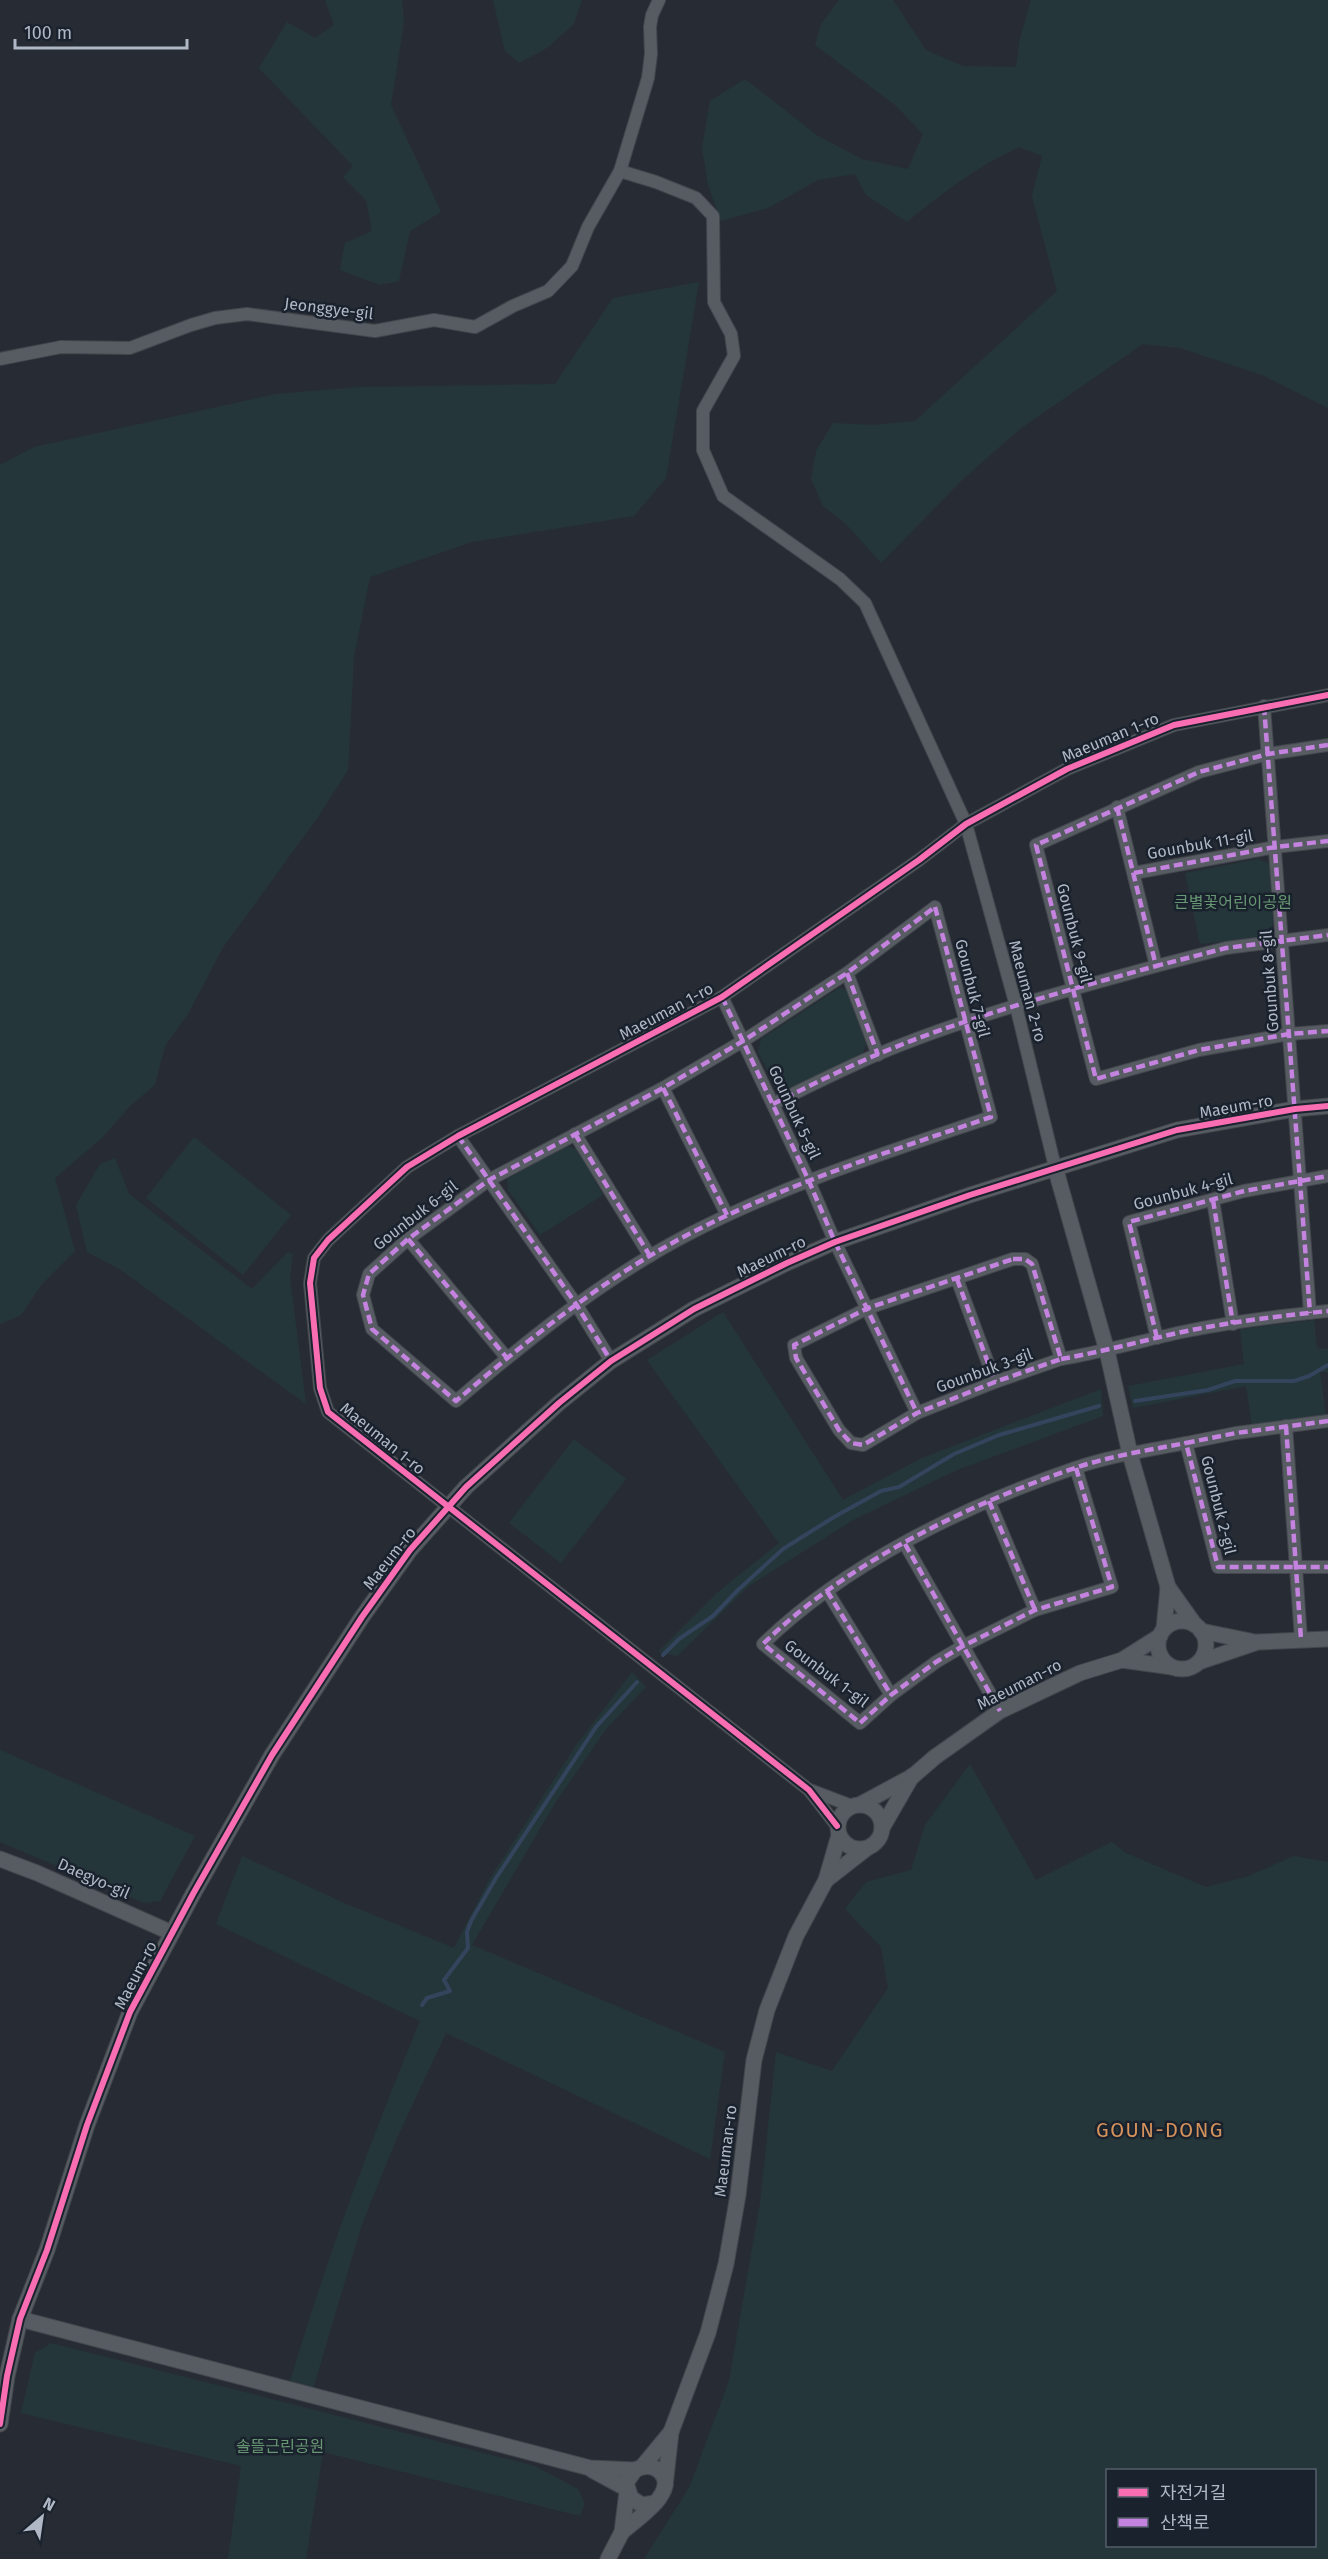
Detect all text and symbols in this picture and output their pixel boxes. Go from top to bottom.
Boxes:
scale bar [15,12,188,50]
text: 100 m [24,22,72,44]
street label: Jeonggye-gil [283,294,375,323]
street label: Maeuman 1-ro [1059,708,1162,766]
street label: Gounbuk 11-gil [1146,826,1255,863]
street label: Gounbuk 9-gil [1053,881,1096,985]
park label: 큰별꽃어린이공원 [1174,893,1292,912]
street label: Gounbuk 8-gil [1256,929,1283,1033]
street label: Gounbuk 7-gil [951,937,994,1039]
street label: Maeuman 2-ro [1005,938,1050,1044]
street label: Maeuman 1-ro [616,979,716,1044]
street label: Gounbuk 5-gil [765,1062,825,1162]
street label: Maeum-ro [1198,1091,1274,1122]
street label: Gounbuk 4-gil [1131,1169,1235,1214]
street label: Gounbuk 6-gil [369,1176,462,1254]
street label: Maeum-ro [734,1232,809,1281]
street label: Gounbuk 3-gil [933,1344,1035,1397]
street label: Maeuman 1-ro [336,1398,429,1478]
street label: Gounbuk 2-gil [1197,1454,1240,1557]
street label: Maeum-ro [359,1523,420,1593]
street label: Gounbuk 1-gil [781,1636,873,1711]
street label: Maeuman-ro [974,1655,1065,1714]
street label: Daegyo-gil [55,1854,133,1903]
street label: Maeum-ro [110,1938,161,2013]
street label: Maeuman-ro [710,2104,741,2198]
district label: GOUN-DONG [1096,2118,1224,2142]
park label: 솔뜰근린공원 [236,2437,324,2456]
legend [1106,2469,1316,2547]
text: 자전거길 [1160,2482,1226,2504]
north arrow [12,2487,72,2547]
text: N [40,2493,58,2515]
text: 산책로 [1160,2512,1210,2534]

